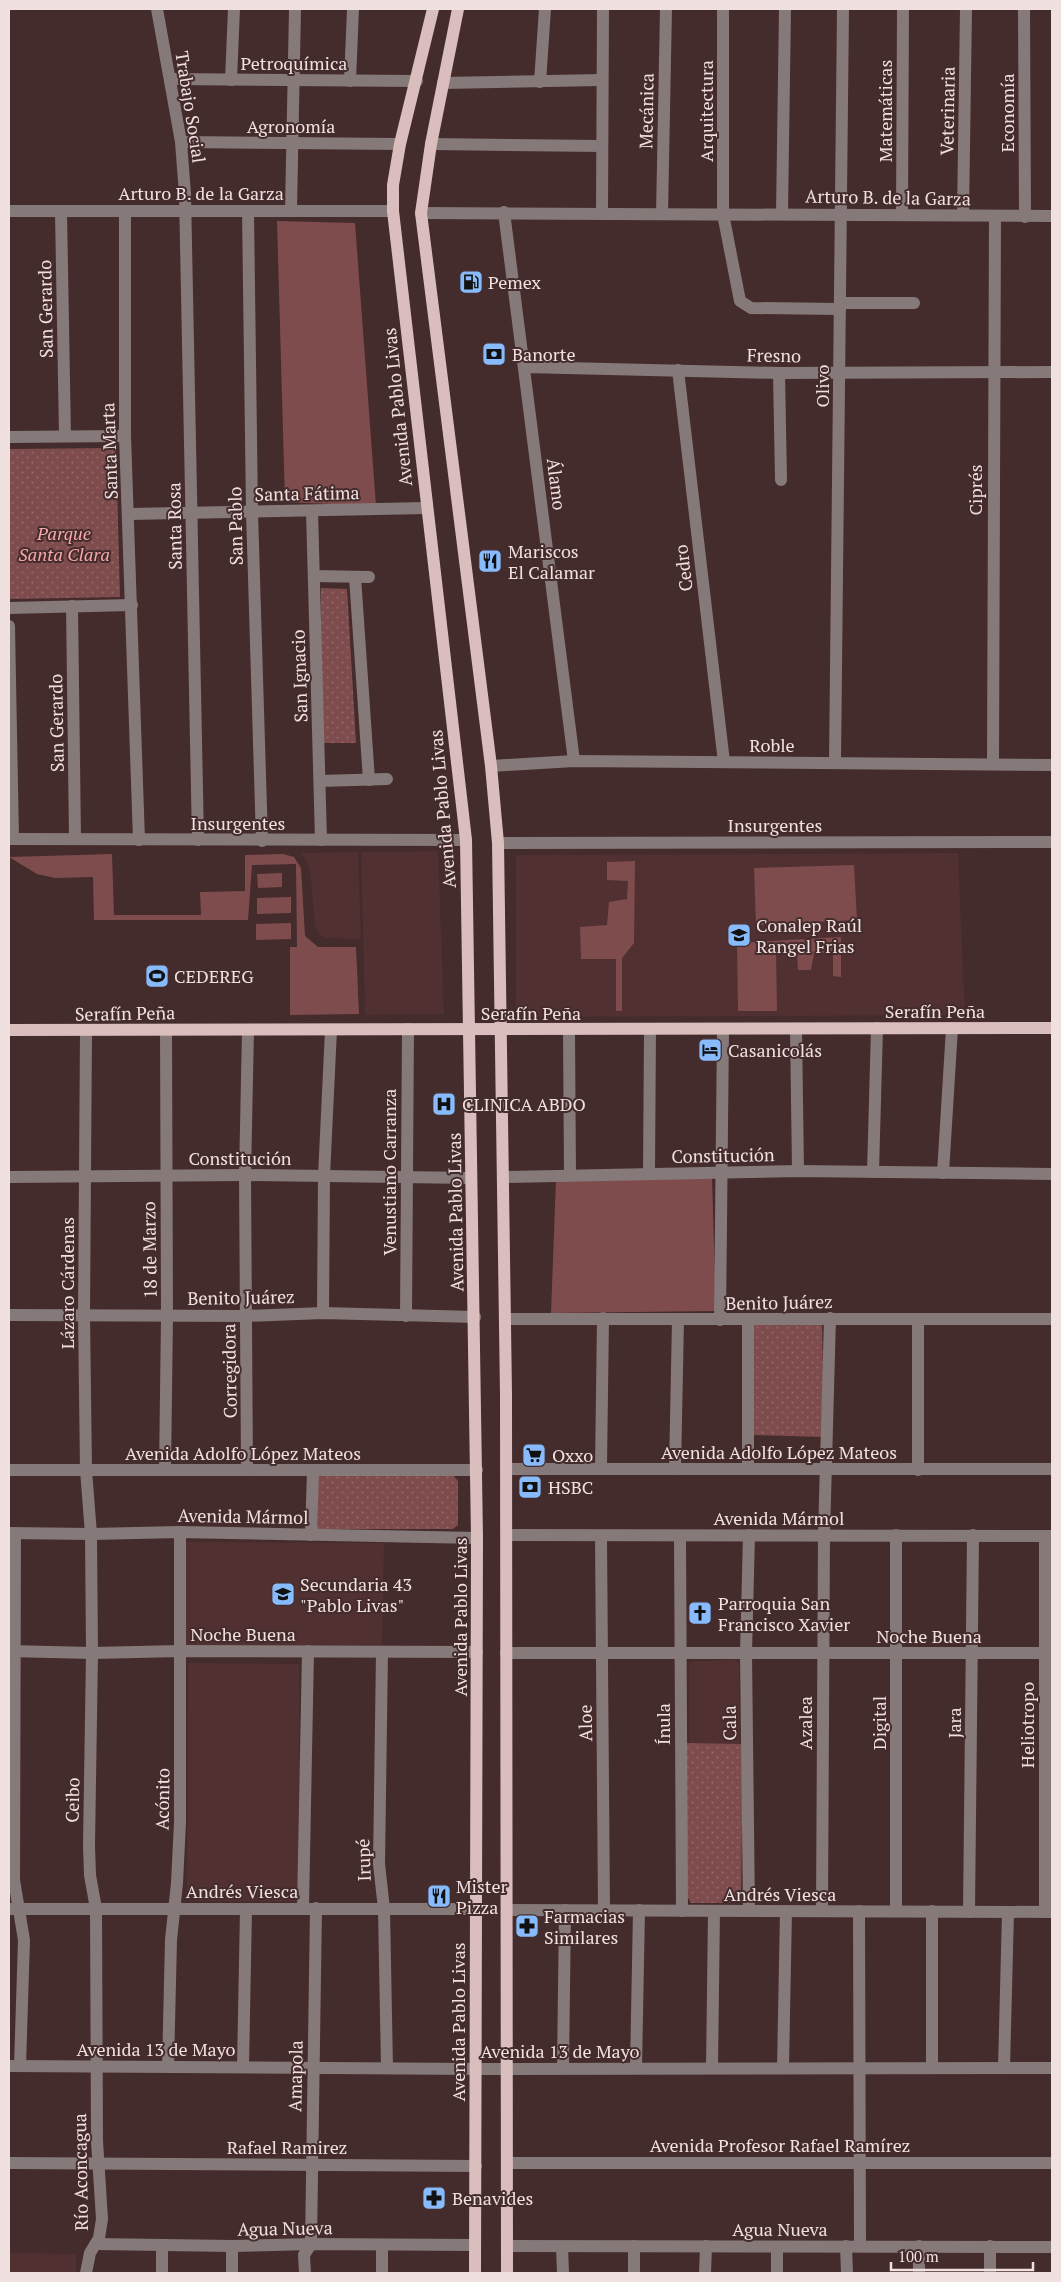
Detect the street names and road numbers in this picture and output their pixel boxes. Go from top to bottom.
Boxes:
street label: Trabajo Social [170,49,212,165]
street label: Petroquímica [241,51,347,75]
street label: Arquitectura [694,60,718,162]
street label: Matemáticas [873,60,897,162]
street label: Veterinaria [934,66,960,156]
street label: Mecánica [633,73,659,149]
street label: Economía [995,73,1019,153]
street label: Agronomía [247,114,335,138]
street label: Arturo B. de la Garza [118,181,284,205]
street label: Arturo B. de la Garza [805,184,971,210]
street label: San Gerardo [32,260,58,358]
street label: Avenida Pablo Livas [377,327,417,487]
street label: Fresno [747,343,801,367]
street label: Olivo [810,365,834,407]
street label: Santa Marta [95,402,123,500]
street label: Álamo [542,457,572,511]
street label: Ciprés [963,465,987,515]
street label: Santa Fátima [254,480,360,506]
street label: Santa Rosa [161,482,187,570]
street label: San Pablo [222,486,248,566]
street label: Cedro [668,543,698,593]
street label: San Ignacio [285,629,313,723]
street label: San Gerardo [43,674,69,772]
street label: Avenida Pablo Livas [423,729,461,889]
street label: Roble [749,733,795,757]
street label: Insurgentes [191,811,285,835]
street label: Insurgentes [728,813,822,837]
street label: Serafín Peña [885,999,985,1023]
street label: Serafín Peña [75,1000,175,1026]
street label: Serafín Peña [481,1001,581,1025]
street label: Venustiano Carranza [377,1089,401,1255]
street label: Avenida Pablo Livas [442,1132,468,1292]
street label: Constitución [671,1142,775,1168]
street label: Constitución [188,1146,292,1170]
street label: 18 de Marzo [136,1201,162,1299]
street label: Lázaro Cárdenas [55,1217,79,1349]
street label: Benito Juárez [187,1284,295,1310]
street label: Benito Juárez [725,1289,833,1315]
street label: Corregidora [216,1323,242,1419]
street label: Avenida Adolfo López Mateos [661,1440,897,1464]
street label: Avenida Adolfo López Mateos [125,1441,361,1465]
street label: Avenida Mármol [177,1503,309,1529]
street label: Avenida Mármol [714,1506,844,1530]
street label: Avenida Pablo Livas [448,1537,472,1697]
street label: Noche Buena [190,1622,296,1646]
street label: Noche Buena [876,1624,982,1648]
street label: Heliotropo [1015,1682,1039,1768]
street label: Azalea [793,1696,817,1750]
street label: Digital [867,1696,891,1750]
street label: Ínula [651,1703,675,1745]
street label: Aloe [573,1704,597,1742]
street label: Cala [717,1705,741,1741]
street label: Jara [942,1707,966,1739]
street label: Acónito [149,1768,175,1830]
street label: Ceibo [60,1777,84,1823]
street label: Irupé [350,1838,376,1882]
street label: Andrés Viesca [186,1879,298,1903]
street label: Andrés Viesca [724,1882,836,1906]
street label: Avenida Pablo Livas [446,1942,470,2102]
street label: Avenida 13 de Mayo [77,2037,235,2061]
street label: Avenida 13 de Mayo [481,2039,639,2063]
street label: Amapola [282,2040,308,2112]
street label: Río Aconcagua [67,2113,93,2231]
street label: Avenida Profesor Rafael Ramírez [650,2133,910,2157]
street label: Rafael Ramirez [227,2135,347,2159]
street label: Agua Nueva [237,2215,333,2241]
street label: Agua Nueva [732,2217,828,2241]

